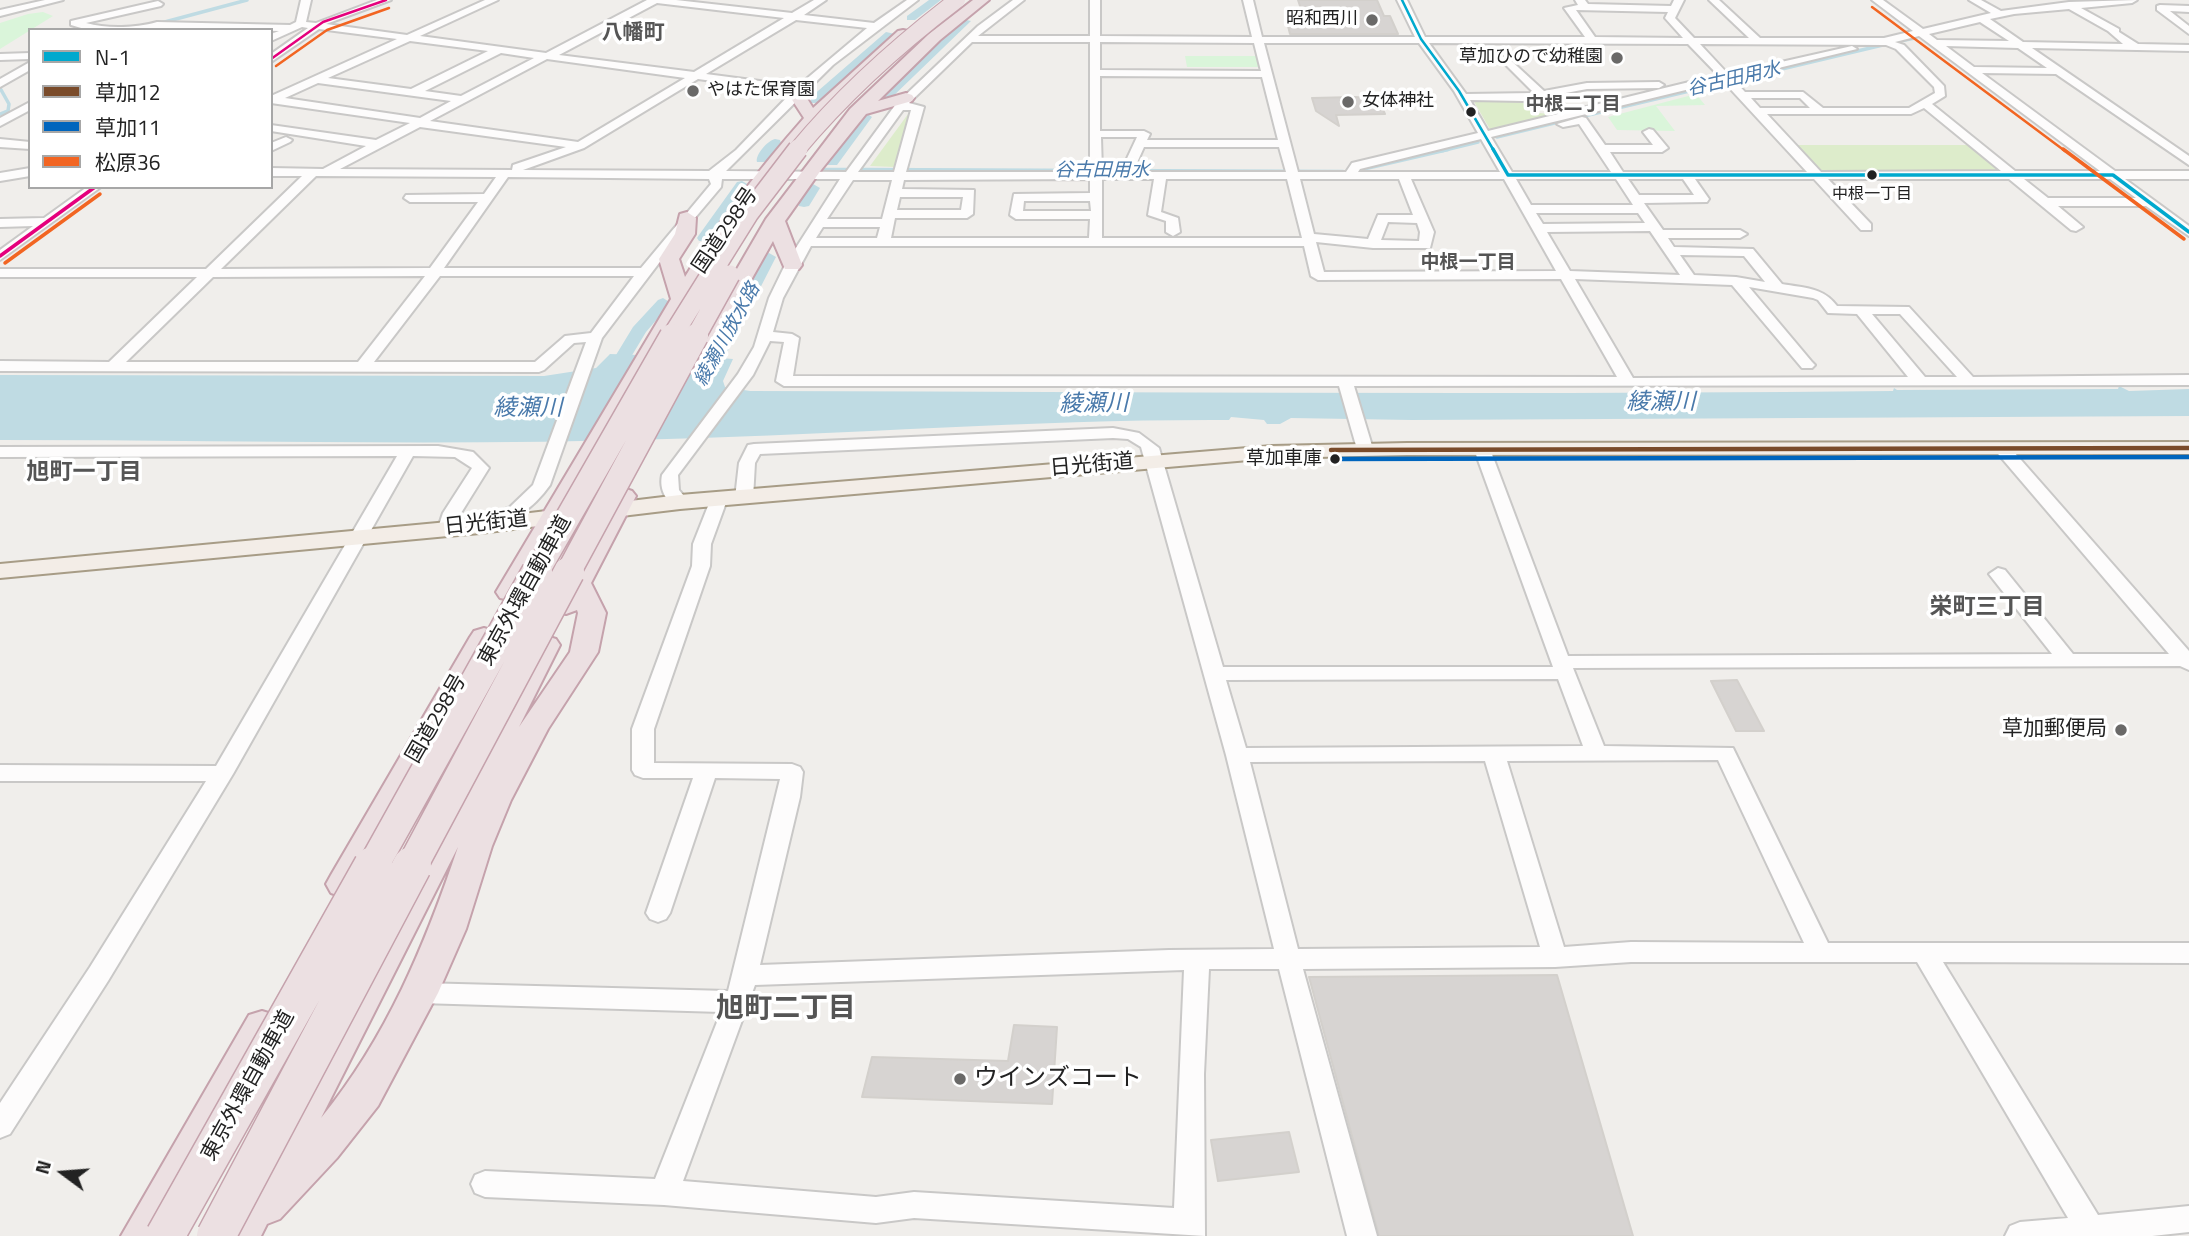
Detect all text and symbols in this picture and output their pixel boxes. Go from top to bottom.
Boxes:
place label: 昭和西川 [1286,9,1358,31]
marker: 昭和西川 [1364,12,1380,28]
district label: 八幡町 [602,21,664,47]
legend [28,28,273,189]
text: N-1 [95,41,130,73]
place label: 草加ひので幼稚園 [1459,47,1603,69]
marker: 草加ひので幼稚園 [1609,50,1625,66]
water label: 谷古田用水 [1685,58,1783,102]
text: 草加12 [95,76,161,108]
place label: やはた保育園 [707,80,815,102]
marker: やはた保育園 [685,83,701,99]
place label: 女体神社 [1362,91,1434,113]
marker: 女体神社 [1340,94,1356,110]
district label: 中根二丁目 [1526,94,1620,116]
unlabelled marker [1464,105,1478,119]
text: 草加11 [95,111,161,143]
text: 松原36 [95,146,161,178]
water label: 谷古田用水 [1055,160,1149,182]
marker: 中根一丁目 [1865,168,1879,182]
street label: 国道298号 [688,183,764,279]
place label: 中根一丁目 [1832,185,1912,205]
district label: 中根一丁目 [1421,252,1515,274]
water label: 綾瀬川放水路 [690,280,766,390]
water label: 綾瀬川 [1627,389,1695,417]
water label: 綾瀬川 [1059,391,1129,419]
water label: 綾瀬川 [494,395,562,423]
place label: 草加車庫 [1246,448,1322,470]
street label: 日光街道 [1049,450,1135,482]
marker: 草加車庫 [1328,452,1342,466]
district label: 旭町一丁目 [27,459,141,487]
street label: 日光街道 [443,507,529,541]
street label: 東京外環自動車道 [474,511,578,671]
district label: 栄町三丁目 [1930,594,2044,622]
street label: 国道298号 [402,670,472,768]
place label: 草加郵便局 [2002,717,2107,743]
marker: 草加郵便局 [2113,722,2129,738]
district label: 旭町二丁目 [716,993,856,1027]
street label: 東京外環自動車道 [197,1006,301,1166]
place label: ウインズコート [974,1065,1142,1093]
marker: ウインズコート [952,1071,968,1087]
north arrow [28,1138,98,1208]
text: N [27,1157,58,1177]

